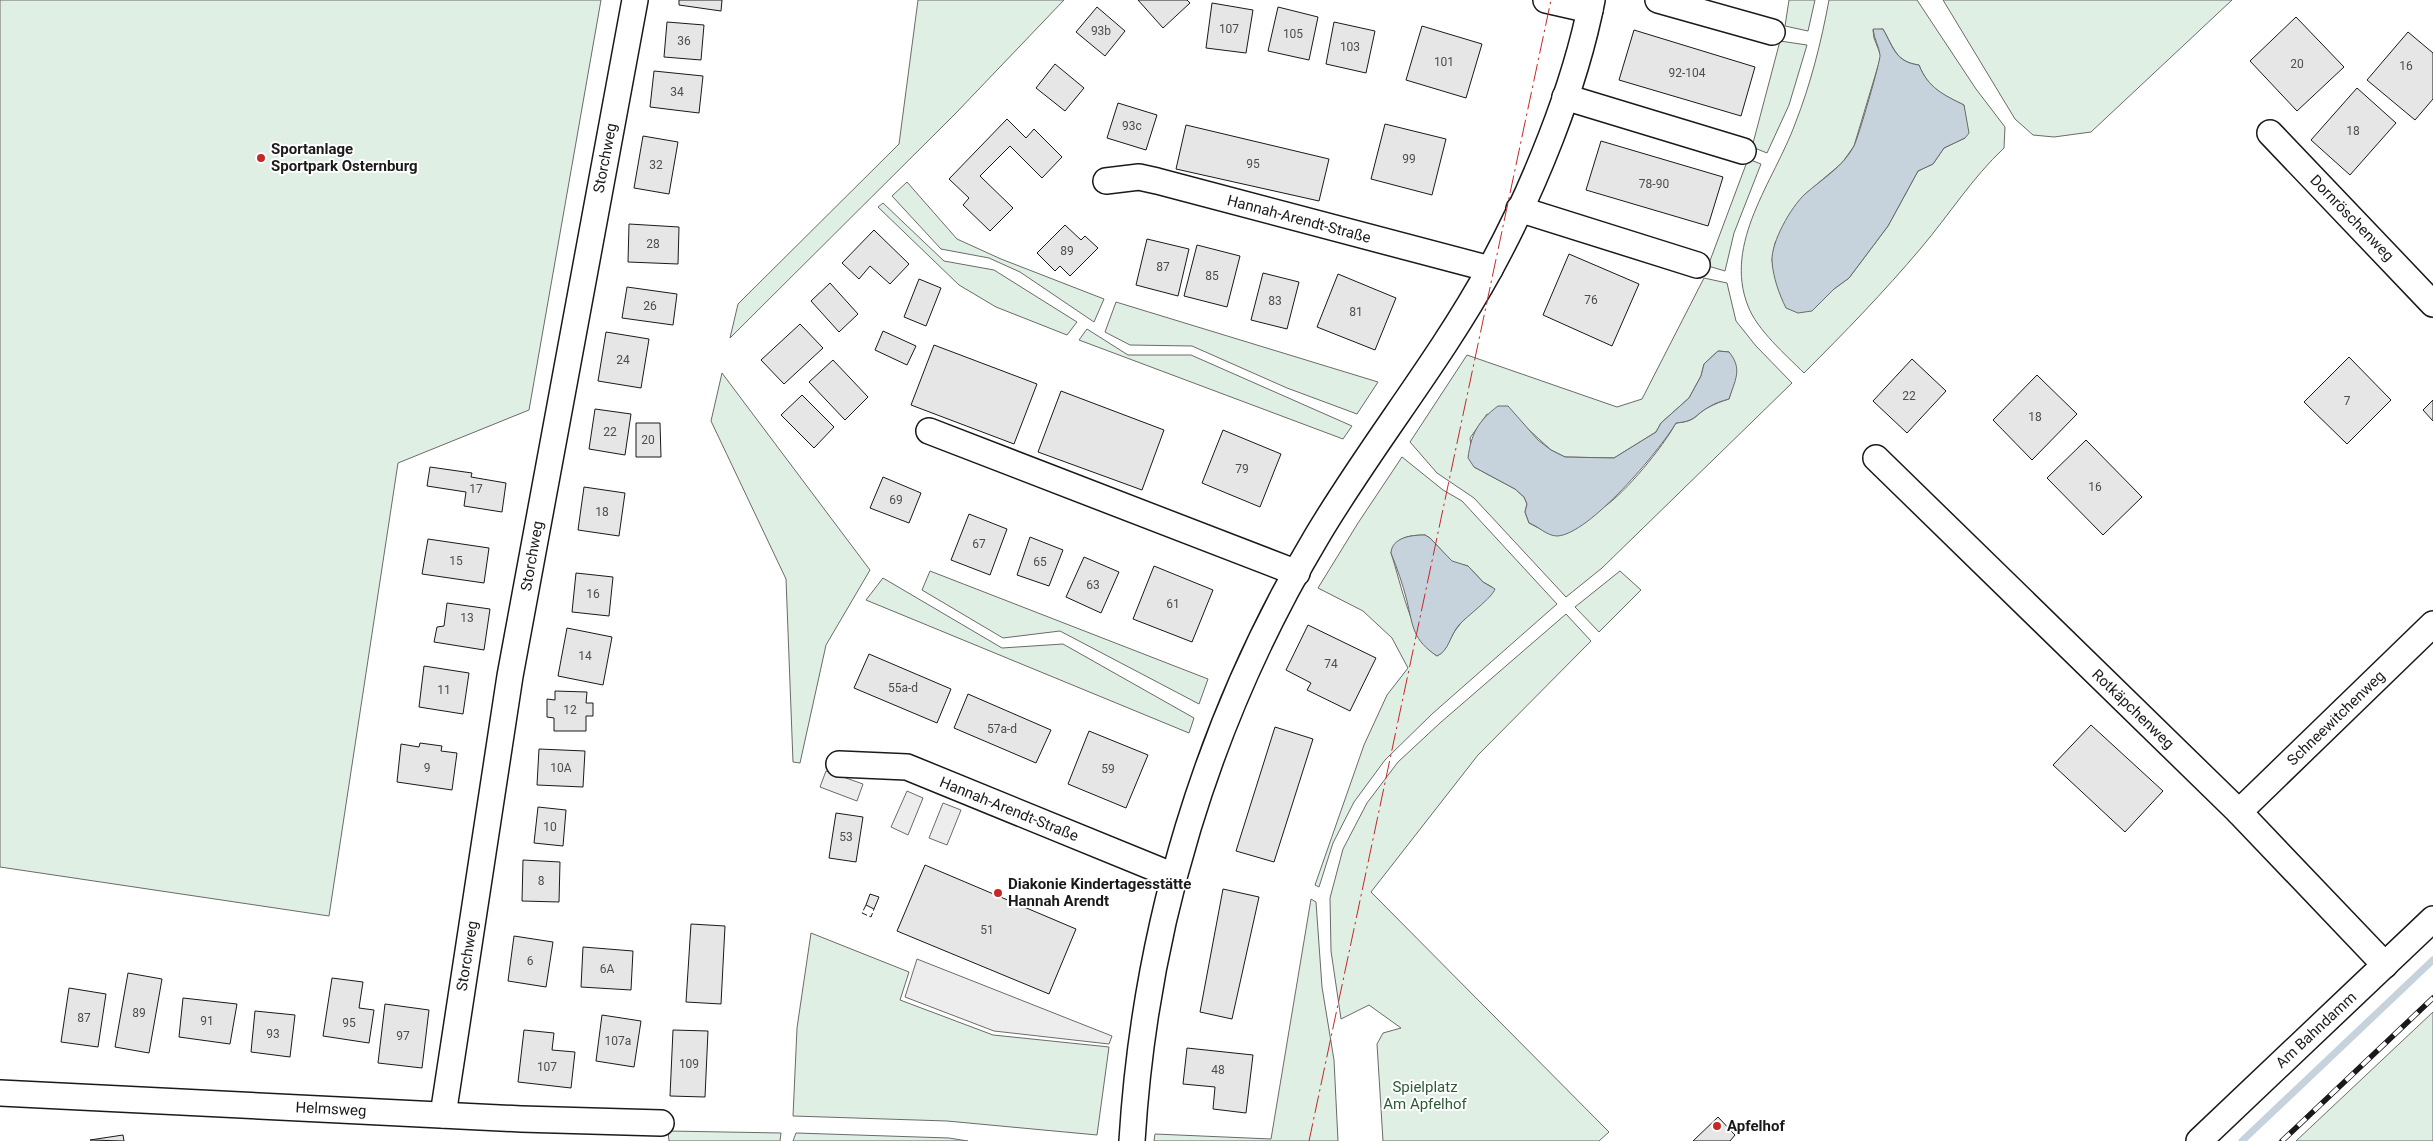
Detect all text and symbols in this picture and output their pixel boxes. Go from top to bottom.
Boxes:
house number: 107 [1219,22,1239,36]
house number: 93b [1091,24,1111,38]
house number: 105 [1283,27,1303,41]
house number: 36 [677,34,691,48]
house number: 103 [1340,40,1360,54]
house number: 101 [1434,55,1454,69]
house number: 20 [2290,57,2304,71]
house number: 16 [2399,59,2413,73]
house number: 92-104 [1668,66,1706,80]
house number: 34 [670,85,684,99]
house number: 93c [1122,119,1142,133]
street label: Storchweg [589,121,621,195]
house number: 18 [2346,124,2360,138]
place label: Sportanlage Sportpark Osternburg [271,140,418,175]
marker: Sportanlage Sportpark Osternburg [255,152,267,164]
house number: 99 [1402,152,1416,166]
house number: 95 [1246,157,1260,171]
house number: 32 [649,158,663,172]
street label: Dornröschenweg [2306,171,2398,265]
house number: 78-90 [1639,177,1669,191]
street label: Hannah-Arendt-Straße [1225,191,1373,247]
house number: 28 [646,237,660,251]
house number: 89 [1060,244,1074,258]
house number: 87 [1156,260,1170,274]
house number: 85 [1205,269,1219,283]
house number: 76 [1584,293,1598,307]
house number: 83 [1268,294,1282,308]
house number: 26 [643,299,657,313]
house number: 81 [1349,305,1363,319]
house number: 24 [616,353,630,367]
house number: 22 [1902,389,1916,403]
house number: 7 [2344,394,2351,408]
house number: 18 [2028,410,2042,424]
house number: 22 [603,425,617,439]
house number: 20 [641,433,655,447]
house number: 79 [1235,462,1249,476]
house number: 16 [2088,480,2102,494]
house number: 17 [469,482,483,496]
house number: 69 [889,493,903,507]
house number: 18 [595,505,609,519]
street label: Storchweg [517,520,547,592]
house number: 67 [972,537,986,551]
house number: 15 [449,554,463,568]
house number: 65 [1033,555,1047,569]
house number: 63 [1086,578,1100,592]
house number: 16 [586,587,600,601]
house number: 61 [1166,597,1180,611]
house number: 13 [460,611,474,625]
house number: 14 [578,649,592,663]
house number: 74 [1324,657,1338,671]
street label: Rotkäpchenweg [2088,665,2178,753]
street label: Schneewitchenweg [2283,667,2389,769]
house number: 55a-d [888,681,918,695]
house number: 11 [437,683,451,697]
house number: 12 [563,703,577,717]
house number: 57a-d [987,722,1017,736]
house number: 9 [424,761,430,775]
house number: 10A [550,761,572,775]
house number: 59 [1101,762,1115,776]
street label: Hannah-Arendt-Straße [937,773,1081,845]
house number: 10 [543,820,557,834]
house number: 53 [839,830,853,844]
house number: 8 [538,874,545,888]
place label: Diakonie Kindertagesstätte Hannah Arendt [1008,875,1191,910]
marker: Diakonie Kindertagesstätte Hannah Arendt [992,887,1004,899]
street label: Storchweg [453,920,481,992]
house number: 51 [980,923,994,937]
house number: 6 [527,954,534,968]
house number: 6A [600,962,614,976]
street label: Am Bahndamm [2272,988,2360,1072]
house number: 89 [132,1006,146,1020]
house number: 87 [77,1011,91,1025]
house number: 91 [200,1014,214,1028]
house number: 95 [342,1016,356,1030]
house number: 93 [266,1027,280,1041]
house number: 97 [396,1029,410,1043]
house number: 107a [605,1034,631,1048]
house number: 109 [679,1057,699,1071]
house number: 107 [537,1060,557,1074]
house number: 48 [1211,1063,1225,1077]
park label: Spielplatz Am Apfelhof [1383,1078,1468,1113]
street label: Helmsweg [295,1098,367,1120]
place label: Apfelhof [1727,1117,1785,1135]
marker: Apfelhof [1711,1120,1723,1132]

